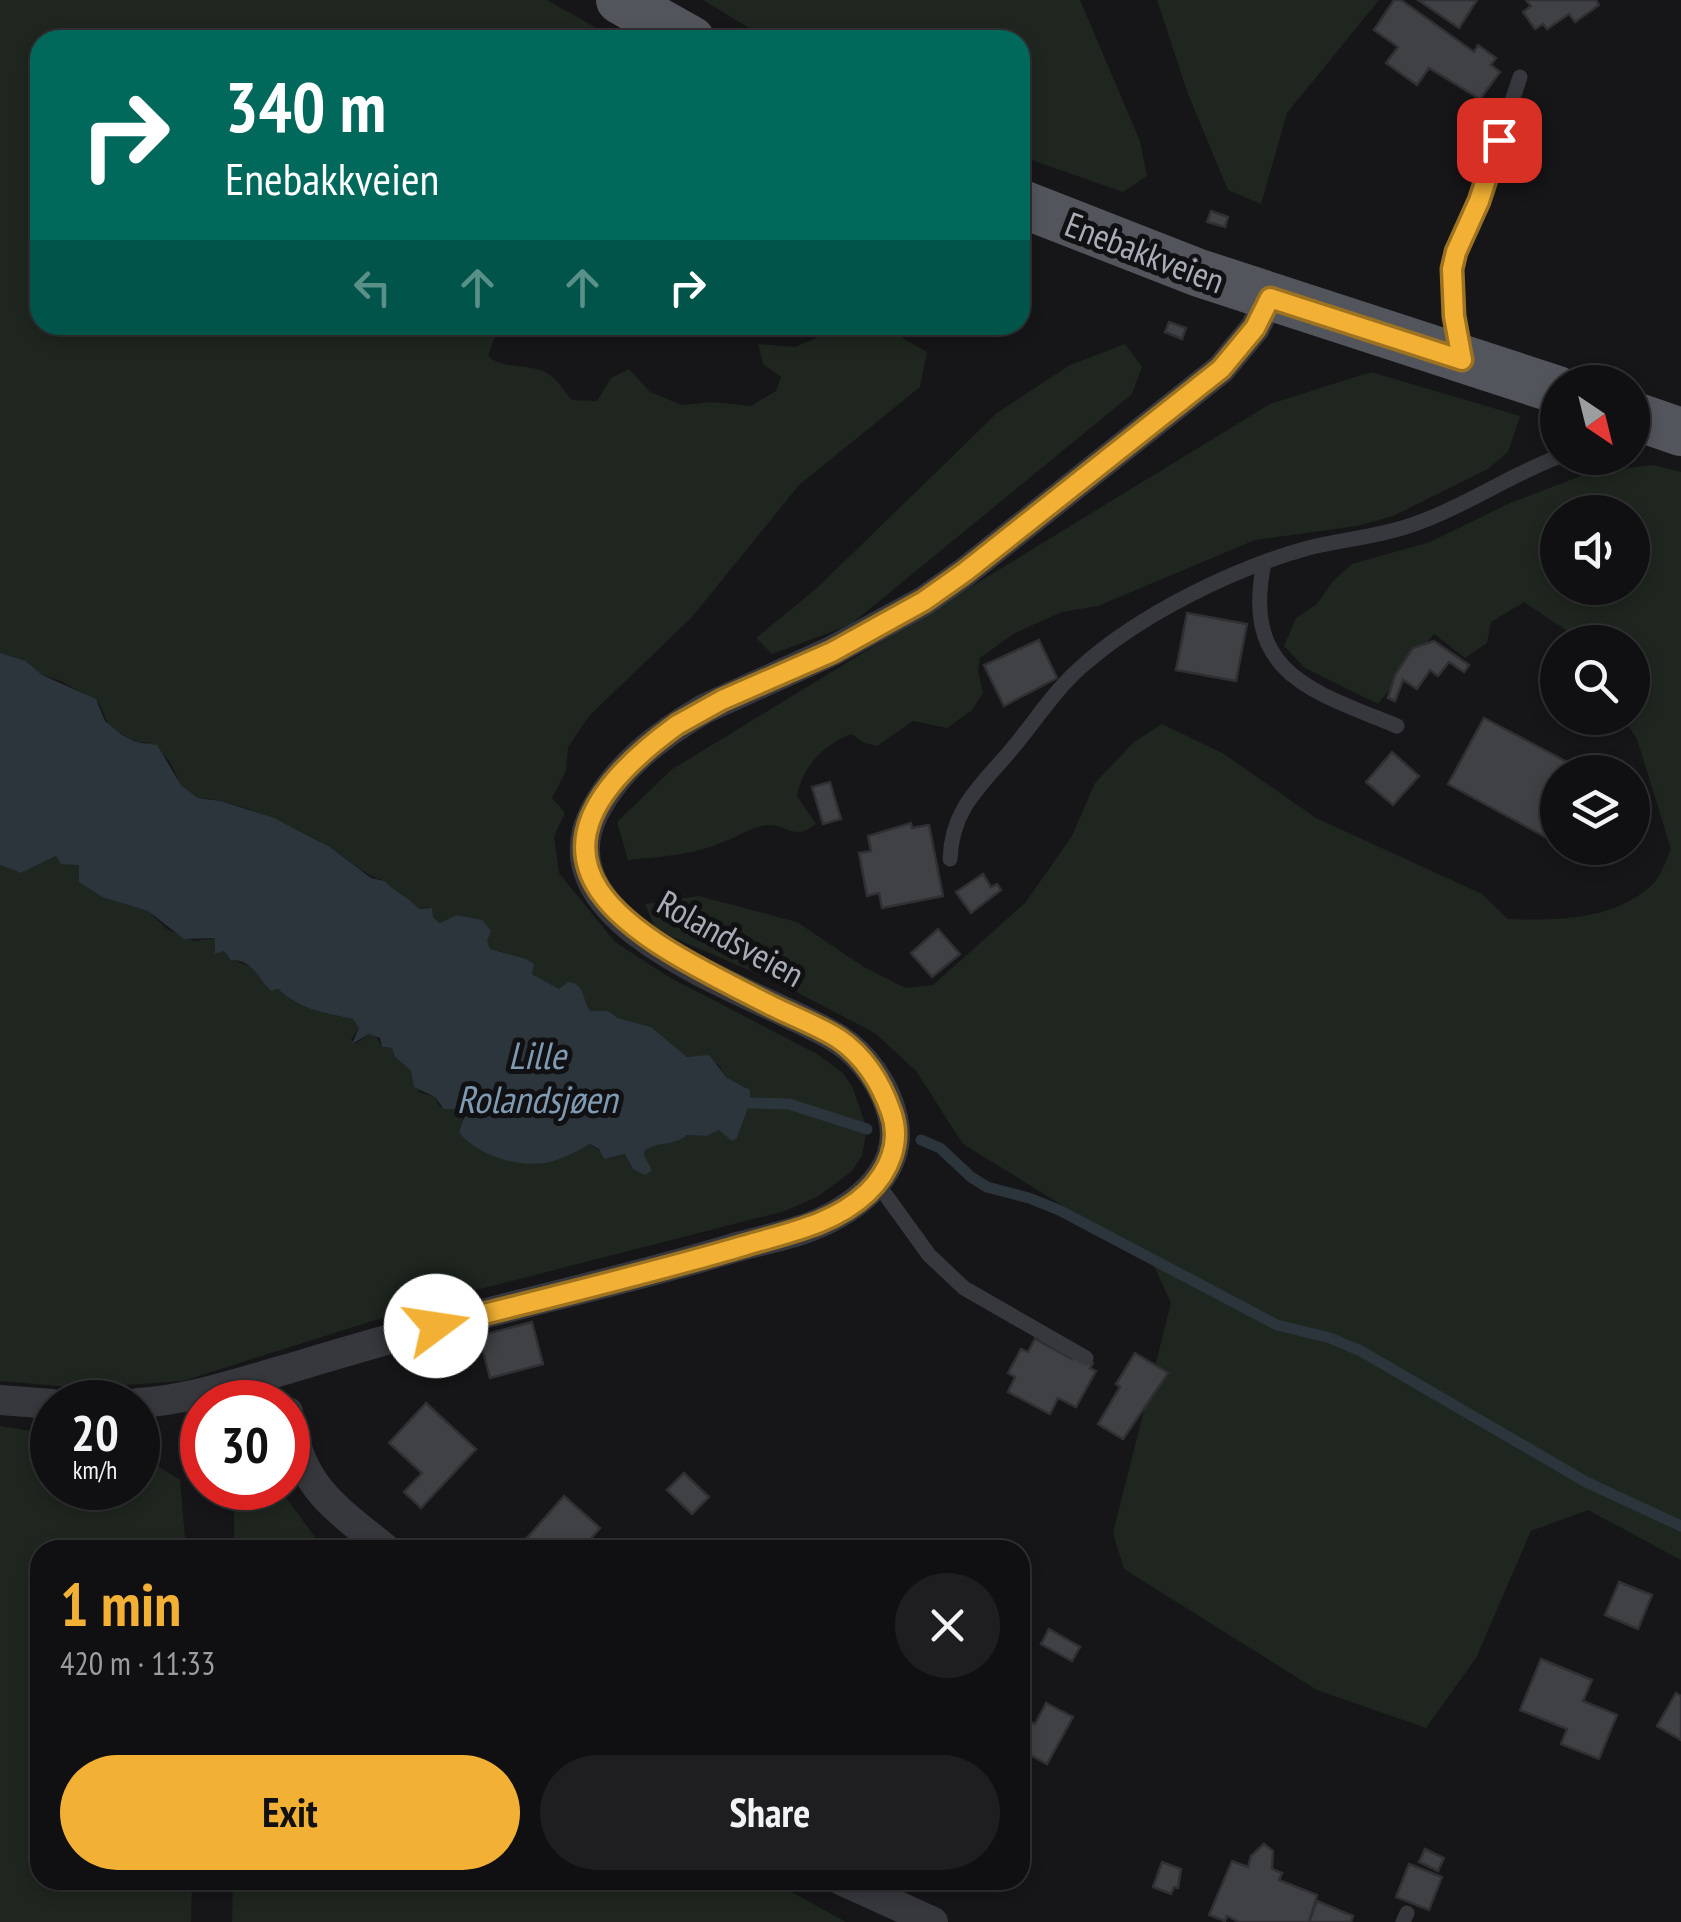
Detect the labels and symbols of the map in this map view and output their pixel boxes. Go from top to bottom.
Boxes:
pin [1457,98,1542,183]
street label: Enebakkveien [1059,201,1231,303]
north arrow [1540,365,1650,475]
street label: Rolandsveien [650,879,812,997]
water label: Lille Rolandsjøen [457,1030,619,1123]
position arrow [384,1274,488,1378]
speed limit sign: 30 [180,1380,310,1510]

